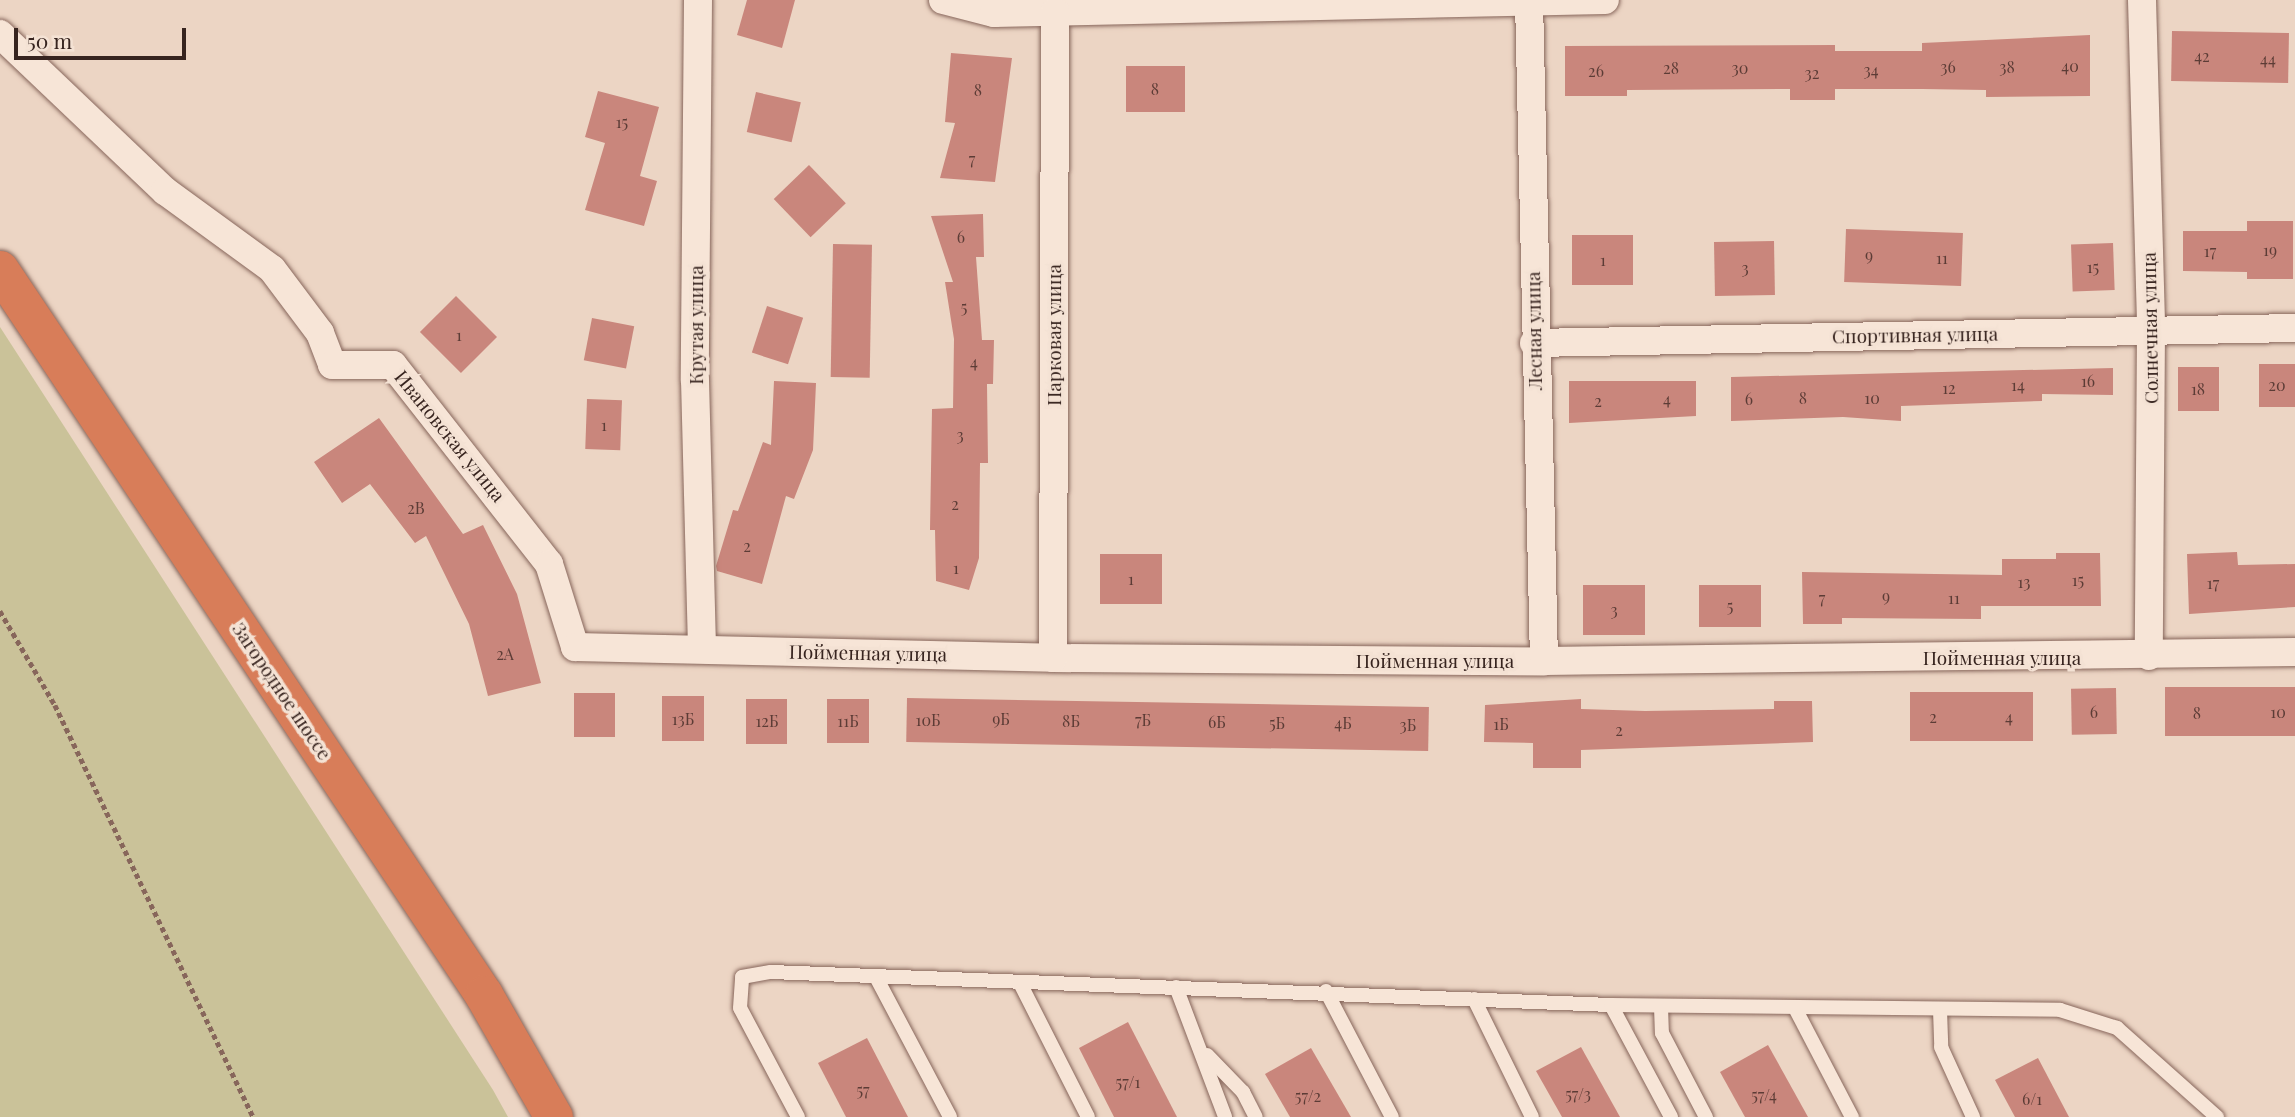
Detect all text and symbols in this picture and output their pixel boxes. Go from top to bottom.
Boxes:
scale bar [18,14,189,58]
text: 50 m [27,26,72,54]
house number: 42 [2194,46,2210,66]
house number: 44 [2260,49,2276,69]
house number: 40 [2061,56,2079,76]
house number: 36 [1940,57,1956,77]
house number: 38 [1999,57,2015,77]
house number: 28 [1663,58,1679,78]
house number: 30 [1732,58,1748,78]
house number: 34 [1863,60,1879,80]
house number: 26 [1588,61,1604,81]
house number: 32 [1805,63,1819,83]
house number: 8 [1151,79,1159,99]
house number: 8 [974,80,982,100]
house number: 15 [616,112,628,132]
house number: 7 [969,149,975,169]
house number: 6 [957,227,965,247]
house number: 19 [2263,240,2277,260]
house number: 17 [2204,241,2216,261]
house number: 9 [1865,245,1873,265]
house number: 11 [1936,248,1948,268]
house number: 1 [1600,250,1606,270]
street label: Солнечная улица [2137,252,2163,404]
house number: 15 [2087,257,2099,277]
house number: 3 [1741,258,1749,278]
street label: Парковая улица [1043,264,1065,406]
street label: Крутая улица [685,265,707,385]
street label: Лесная улица [1522,271,1546,391]
house number: 5 [961,297,967,317]
street label: Спортивная улица [1832,322,1998,348]
house number: 1 [456,325,462,345]
house number: 4 [970,352,978,372]
street label: Ивановская улица [390,366,510,506]
house number: 16 [2081,371,2095,391]
house number: 14 [2011,375,2025,395]
house number: 20 [2268,375,2286,395]
house number: 12 [1942,378,1956,398]
house number: 18 [2191,379,2205,399]
house number: 8 [1799,388,1807,408]
house number: 10 [1864,388,1880,408]
house number: 4 [1663,389,1671,409]
house number: 6 [1745,389,1753,409]
house number: 2 [1594,391,1602,411]
house number: 1 [601,415,607,435]
house number: 3 [956,425,964,445]
house number: 2 [951,494,959,514]
house number: 2В [407,498,425,518]
house number: 2 [743,536,751,556]
house number: 1 [953,558,959,578]
house number: 1 [1128,569,1134,589]
house number: 15 [2072,570,2084,590]
house number: 13 [2018,572,2030,592]
house number: 17 [2207,573,2219,593]
house number: 9 [1882,586,1890,606]
house number: 7 [1819,588,1825,608]
house number: 11 [1948,588,1960,608]
house number: 5 [1727,596,1733,616]
house number: 3 [1610,600,1618,620]
street label: Загородное шоссе [228,618,336,764]
street label: Пойменная улица [789,640,947,666]
house number: 2А [496,644,514,664]
street label: Пойменная улица [1923,647,2081,669]
street label: Пойменная улица [1356,650,1514,672]
house number: 6 [2090,702,2098,722]
house number: 10 [2270,702,2286,722]
house number: 8 [2193,703,2201,723]
house number: 2 [1929,707,1937,727]
house number: 4 [2005,707,2013,727]
house number: 13Б [672,709,694,729]
house number: 9Б [992,709,1010,729]
house number: 10Б [915,710,941,730]
house number: 7Б [1135,710,1151,730]
house number: 12Б [755,711,779,731]
house number: 11Б [837,711,859,731]
house number: 8Б [1062,711,1080,731]
house number: 6Б [1208,712,1226,732]
house number: 5Б [1269,713,1285,733]
house number: 4Б [1334,713,1352,733]
house number: 1Б [1493,714,1509,734]
house number: 3Б [1400,715,1416,735]
house number: 2 [1615,720,1623,740]
house number: 57/1 [1116,1072,1140,1092]
house number: 57 [856,1080,870,1100]
house number: 57/3 [1565,1084,1591,1104]
house number: 57/4 [1751,1085,1777,1105]
house number: 57/2 [1295,1086,1321,1106]
house number: 6/1 [2022,1089,2042,1109]

